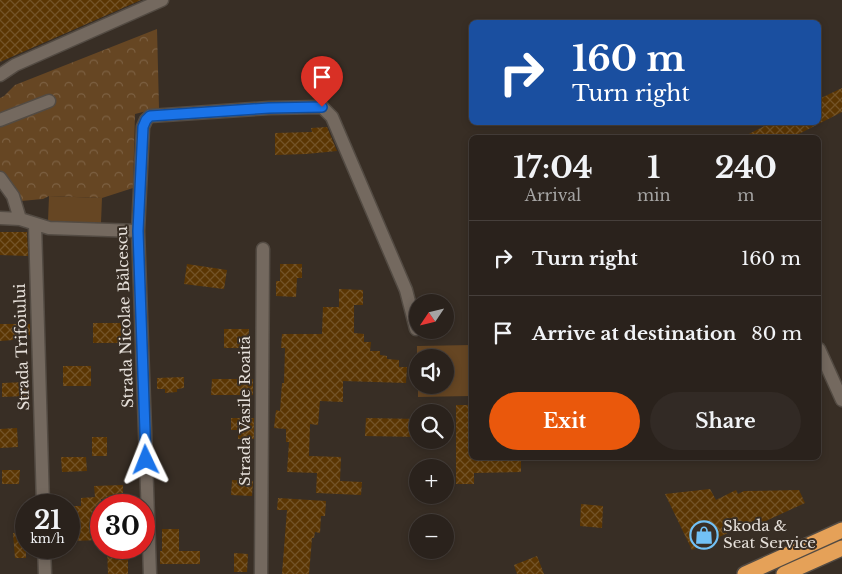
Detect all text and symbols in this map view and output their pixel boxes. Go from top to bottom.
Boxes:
text: 160 m [572,37,685,80]
icon: right [489,40,554,105]
pin [301,56,343,107]
icon: arrive [308,63,336,91]
text: Turn right [572,80,690,107]
text: 17:04 [513,149,593,186]
text: 1 [647,149,660,186]
text: 240 [715,149,777,186]
text: Arrival [525,185,581,205]
text: min [637,185,671,205]
text: m [737,185,754,205]
street label: Strada Nicolae Bălcescu [112,226,137,408]
icon: right [489,244,517,272]
text: Turn right [532,247,638,270]
text: 160 m [741,247,801,270]
street label: Strada Trifoiului [10,283,33,411]
north arrow [409,294,454,339]
map controls [409,294,454,559]
icon: arrive [489,319,517,347]
text: Arrive at destination [532,322,736,345]
text: 80 m [751,322,802,345]
street label: Strada Vasile Roaită [235,335,254,486]
button: sound [409,349,454,394]
button: Exit [489,392,640,450]
button: Share [650,392,801,450]
button: search [409,404,454,449]
position arrow [119,433,171,485]
button: + [409,459,454,504]
speed limit sign: 30 [90,494,155,559]
text: 21 [34,505,61,536]
button: − [409,514,454,559]
place label: Skoda & Seat Service [723,516,816,552]
shop icon: Skoda & Seat Service [689,520,719,550]
text: km/h [30,531,65,546]

